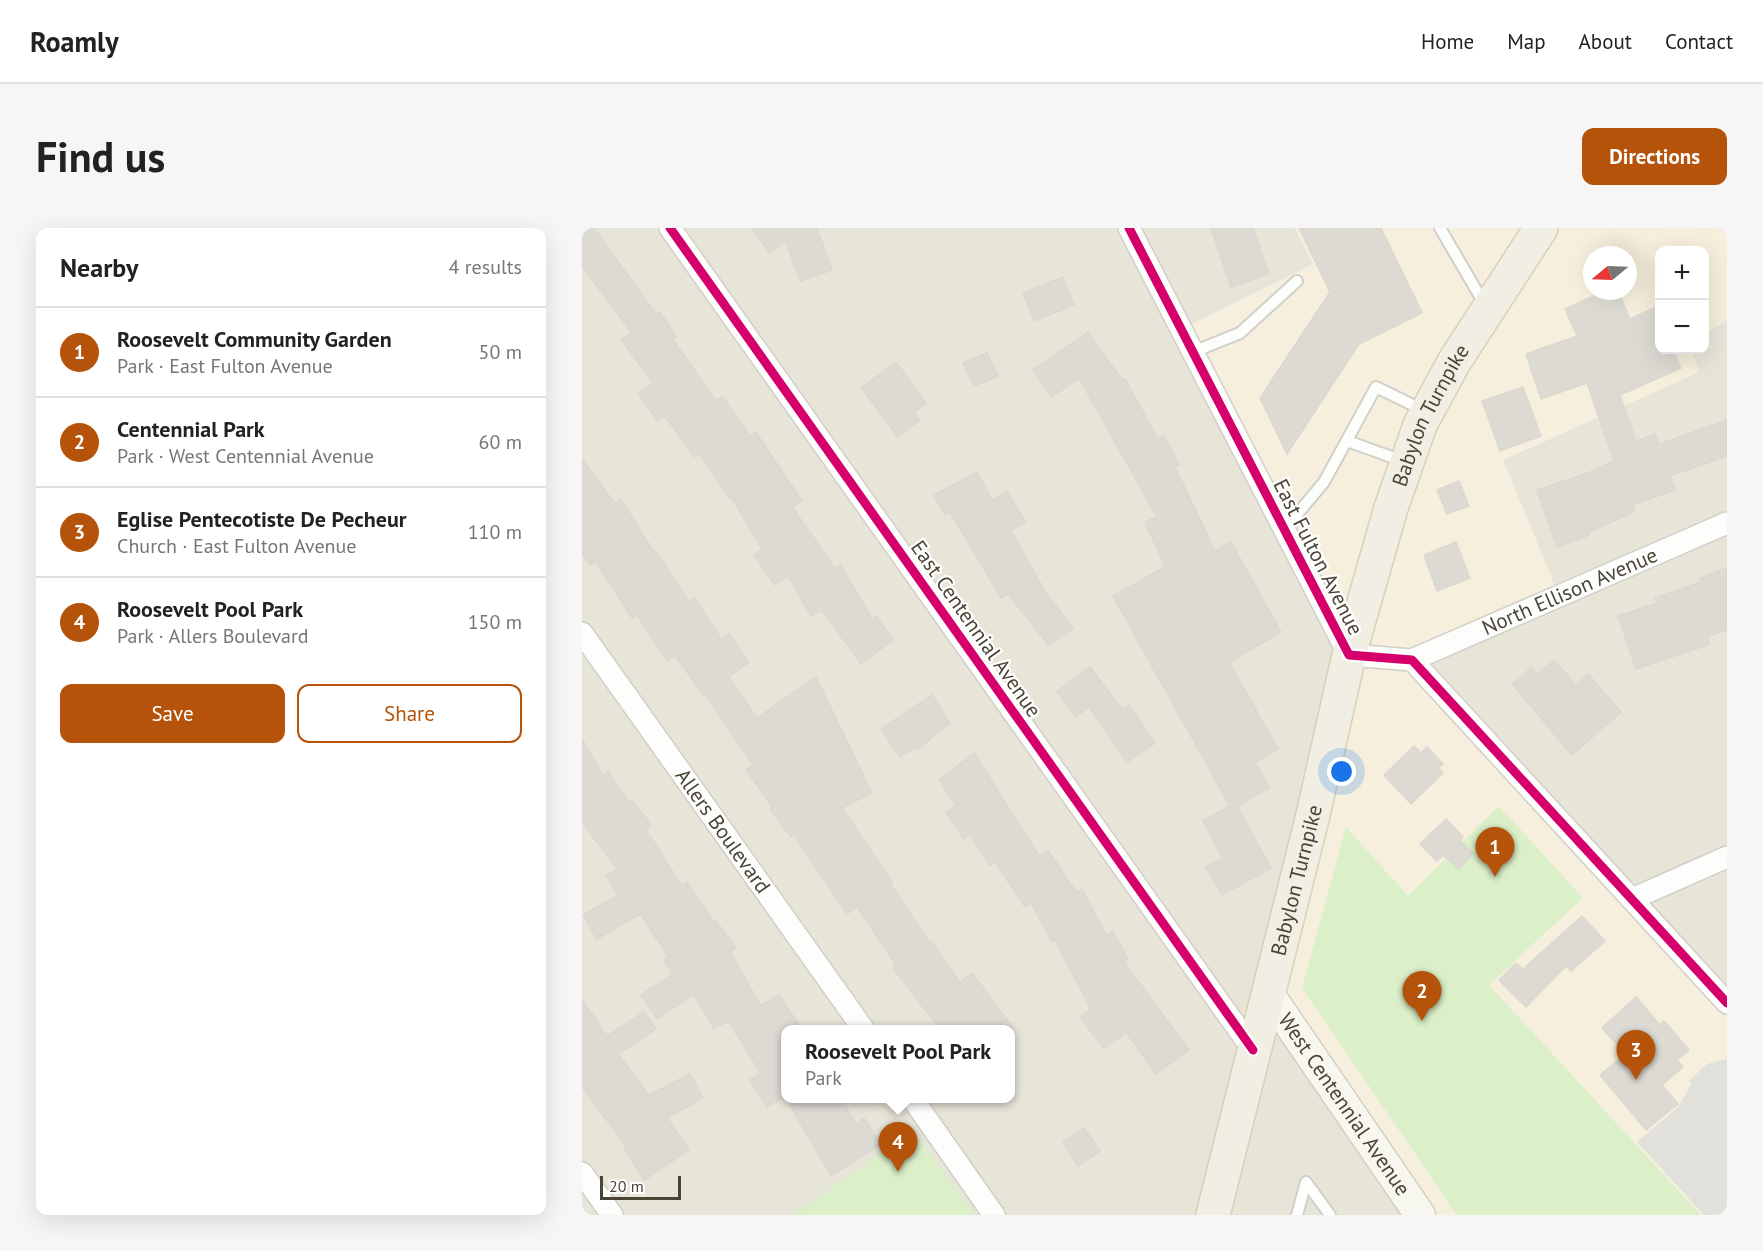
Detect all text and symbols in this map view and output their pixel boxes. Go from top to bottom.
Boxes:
text: Roamly [30,23,119,60]
text: Home [1421,28,1474,55]
text: Map [1507,28,1546,55]
text: About [1579,28,1632,55]
text: Contact [1665,28,1733,55]
button: Directions [1582,128,1727,185]
text: Find us [36,129,165,184]
north arrow [1583,246,1637,300]
map controls [1655,246,1709,354]
button: + [1655,246,1709,300]
text: Nearby [60,251,138,284]
text: 4 results [449,254,522,280]
button: − [1655,300,1709,354]
text: Roosevelt Community Garden [117,325,392,353]
text: 1 [74,339,85,365]
text: 50 m [479,339,522,365]
street label: Babylon Turnpike [1386,339,1475,490]
text: Park · East Fulton Avenue [117,353,333,379]
text: Centennial Park [117,415,265,443]
text: 2 [74,429,85,455]
text: 60 m [479,429,522,455]
text: Park · West Centennial Avenue [117,443,374,469]
street label: East Fulton Avenue [1267,474,1369,639]
text: Eglise Pentecotiste De Pecheur [117,505,407,533]
text: 3 [74,519,85,545]
text: 110 m [468,519,522,545]
text: Church · East Fulton Avenue [117,533,356,559]
street label: East Centennial Avenue [905,535,1048,722]
street label: North Ellison Avenue [1478,541,1661,641]
text: Roosevelt Pool Park [117,595,303,623]
text: 4 [74,609,85,635]
text: 150 m [468,609,522,635]
text: Park · Allers Boulevard [117,623,309,649]
button: Save [60,684,285,743]
button: Share [297,684,522,743]
your location [1327,757,1356,786]
street label: Allers Boulevard [670,763,777,899]
street label: Babylon Turnpike [1264,802,1328,958]
pin: 1 [1476,828,1514,877]
pin: 2 [1402,972,1442,1021]
street label: West Centennial Avenue [1273,1008,1417,1201]
popup [781,1025,1015,1103]
pin: 3 [1616,1030,1656,1080]
text: Roosevelt Pool Park [805,1037,991,1065]
text: Park [805,1065,842,1091]
pin: 4 [878,1122,918,1172]
scale bar [600,1173,681,1200]
text: 20 m [609,1176,644,1196]

